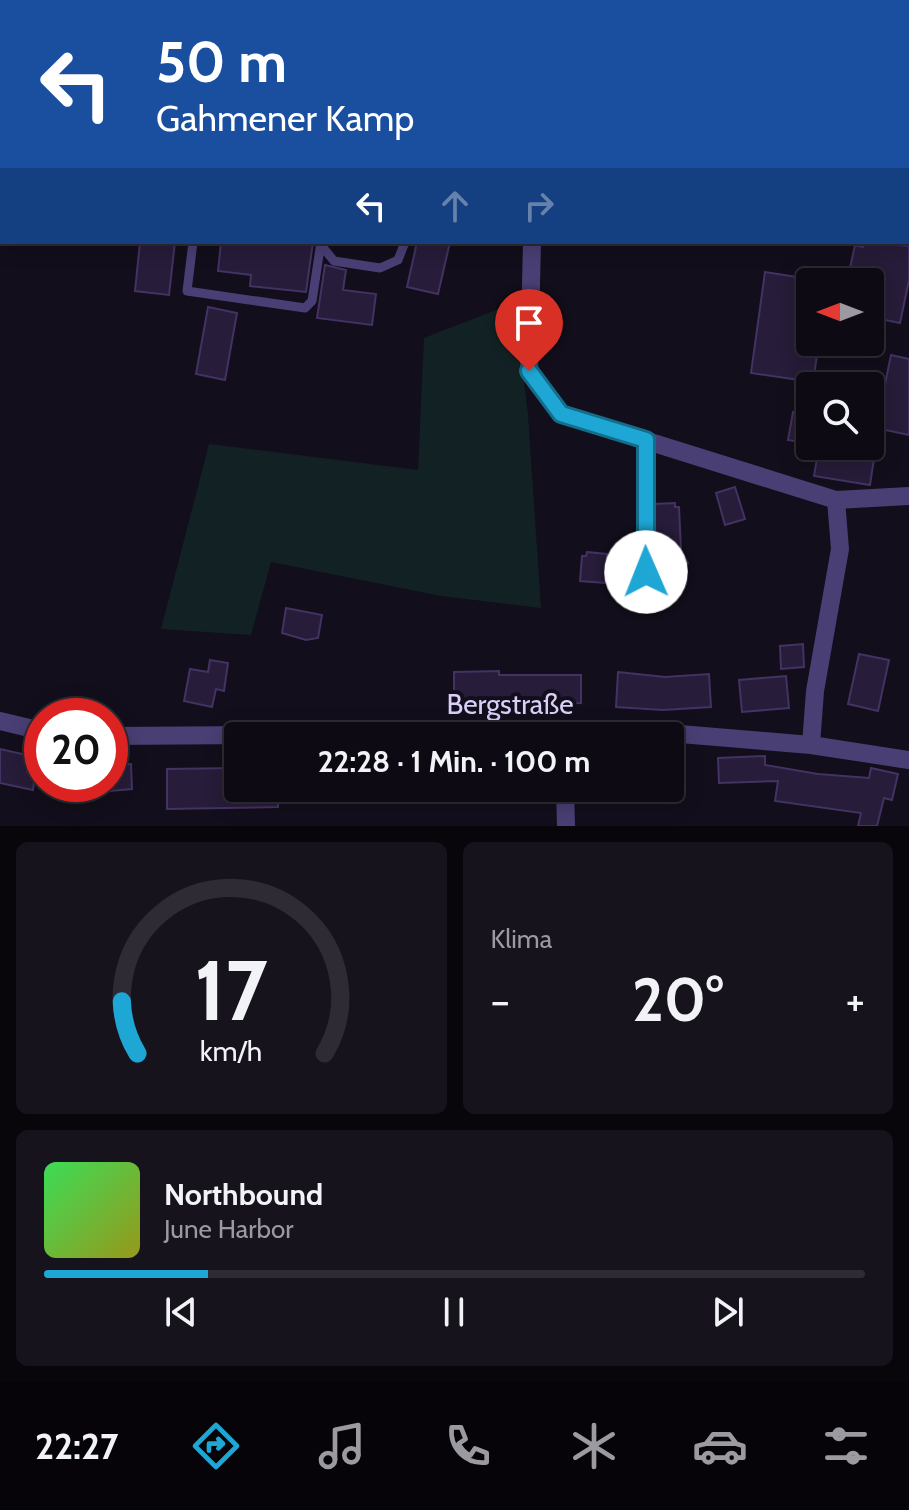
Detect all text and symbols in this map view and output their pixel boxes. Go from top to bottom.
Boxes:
text: 50 m [156,28,287,96]
icon: left [24,32,128,136]
text: Gahmener Kamp [156,96,414,140]
icon: left [349,184,393,228]
icon: ahead [433,184,477,228]
icon: right [517,184,561,228]
north arrow [796,268,884,356]
map controls [796,268,884,460]
pin [495,289,563,371]
icon: arrive [507,301,551,345]
button: search [796,372,884,460]
position arrow [604,530,688,614]
street label: Bergstraße [446,687,574,721]
speed limit sign: 20 [24,698,128,802]
text: 22:28 · 1 Min. · 100 m [318,743,590,780]
text: Klima [491,923,552,955]
text: 17 [195,940,268,1041]
text: 20° [632,963,723,1036]
text: − [491,974,510,1027]
text: + [846,974,865,1027]
text: km/h [200,1033,263,1068]
text: Northbound [164,1176,323,1213]
text: June Harbor [164,1213,293,1245]
icon: previous [159,1290,203,1334]
icon: pause [432,1290,476,1334]
icon: next [706,1290,750,1334]
icon: directions [188,1418,244,1474]
icon: music [314,1418,370,1474]
icon: phone [440,1418,496,1474]
icon: climate [566,1418,622,1474]
icon: car [692,1418,748,1474]
icon: filters [818,1418,874,1474]
text: 22:27 [35,1424,118,1468]

